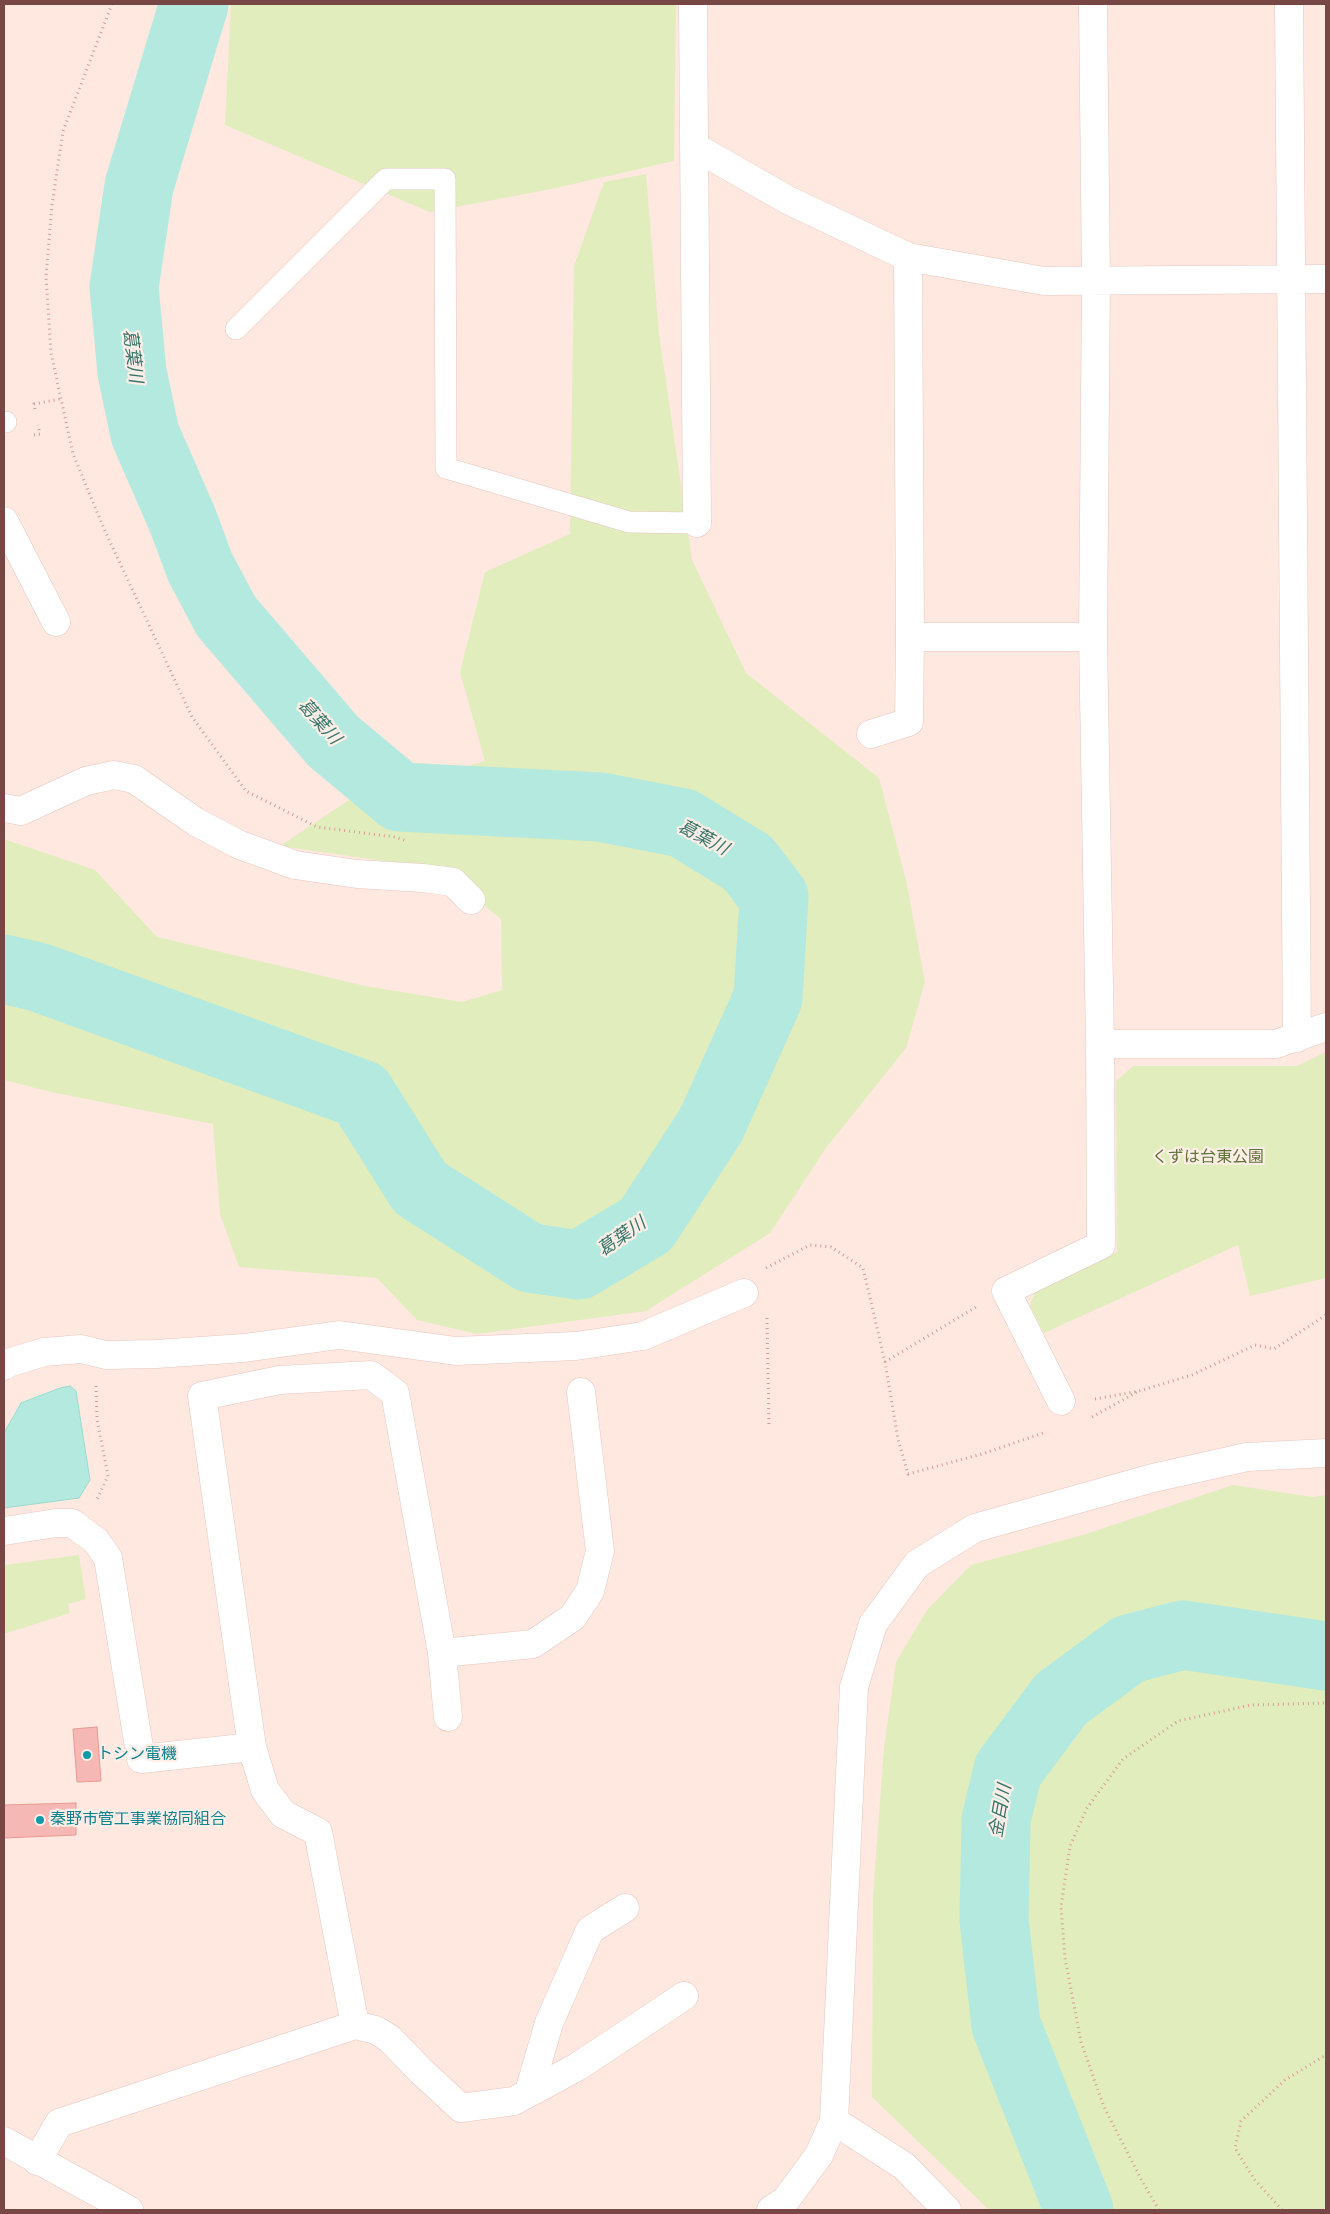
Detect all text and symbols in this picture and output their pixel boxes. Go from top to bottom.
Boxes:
water label: 葛葉川 [118,328,146,384]
water label: 葛葉川 [293,695,345,749]
water label: 葛葉川 [674,816,732,860]
park label: くずは台東公園 [1152,1148,1264,1168]
water label: 葛葉川 [594,1213,650,1261]
place label: トシン電機 [97,1745,177,1765]
marker: トシン電機 [81,1749,93,1761]
water label: 金目川 [986,1783,1016,1839]
place label: 秦野市管工事業協同組合 [50,1810,226,1830]
marker: 秦野市管工事業協同組合 [34,1814,46,1826]

